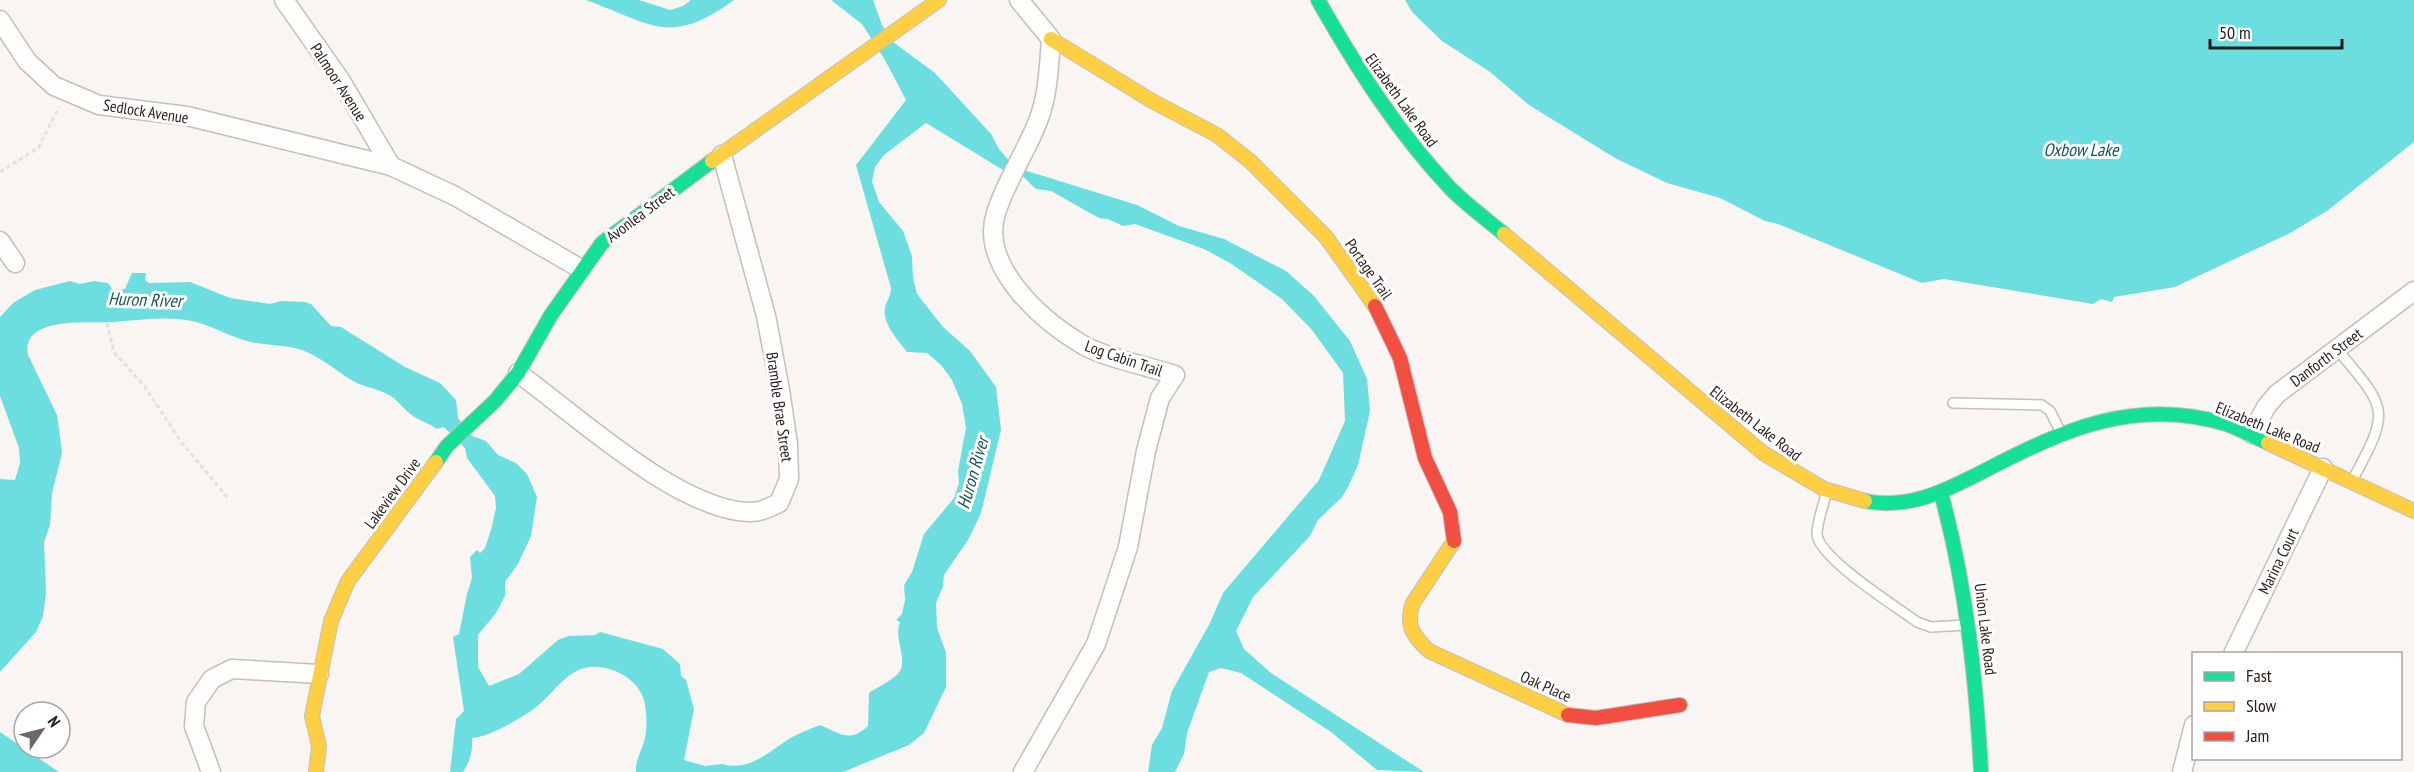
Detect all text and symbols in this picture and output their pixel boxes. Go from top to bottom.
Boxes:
scale bar [2210,12,2342,50]
text: 50 m [2219,21,2251,44]
street label: Palmoor Avenue [306,39,372,125]
street label: Elizabeth Lake Road [1361,49,1443,151]
street label: Sedlock Avenue [102,94,190,128]
water label: Oxbow Lake [2043,138,2120,161]
street label: Avonlea Street [602,181,679,246]
street label: Portage Trail [1341,235,1397,303]
water label: Huron River [108,287,185,312]
street label: Danforth Street [2286,323,2367,391]
street label: Log Cabin Trail [1083,335,1166,381]
street label: Bramble Brae Street [762,351,798,464]
street label: Elizabeth Lake Road [1706,381,1806,465]
street label: Elizabeth Lake Road [2213,397,2323,457]
water label: Huron River [951,431,995,512]
street label: Lakeview Drive [360,454,424,532]
street label: Marina Court [2253,524,2303,597]
street label: Union Lake Road [1970,582,2002,676]
legend [2192,652,2402,760]
text: Fast [2246,664,2272,687]
street label: Oak Place [1517,666,1575,706]
text: Slow [2246,694,2277,717]
north arrow [12,700,72,760]
text: N [44,712,65,731]
text: Jam [2245,724,2269,747]

